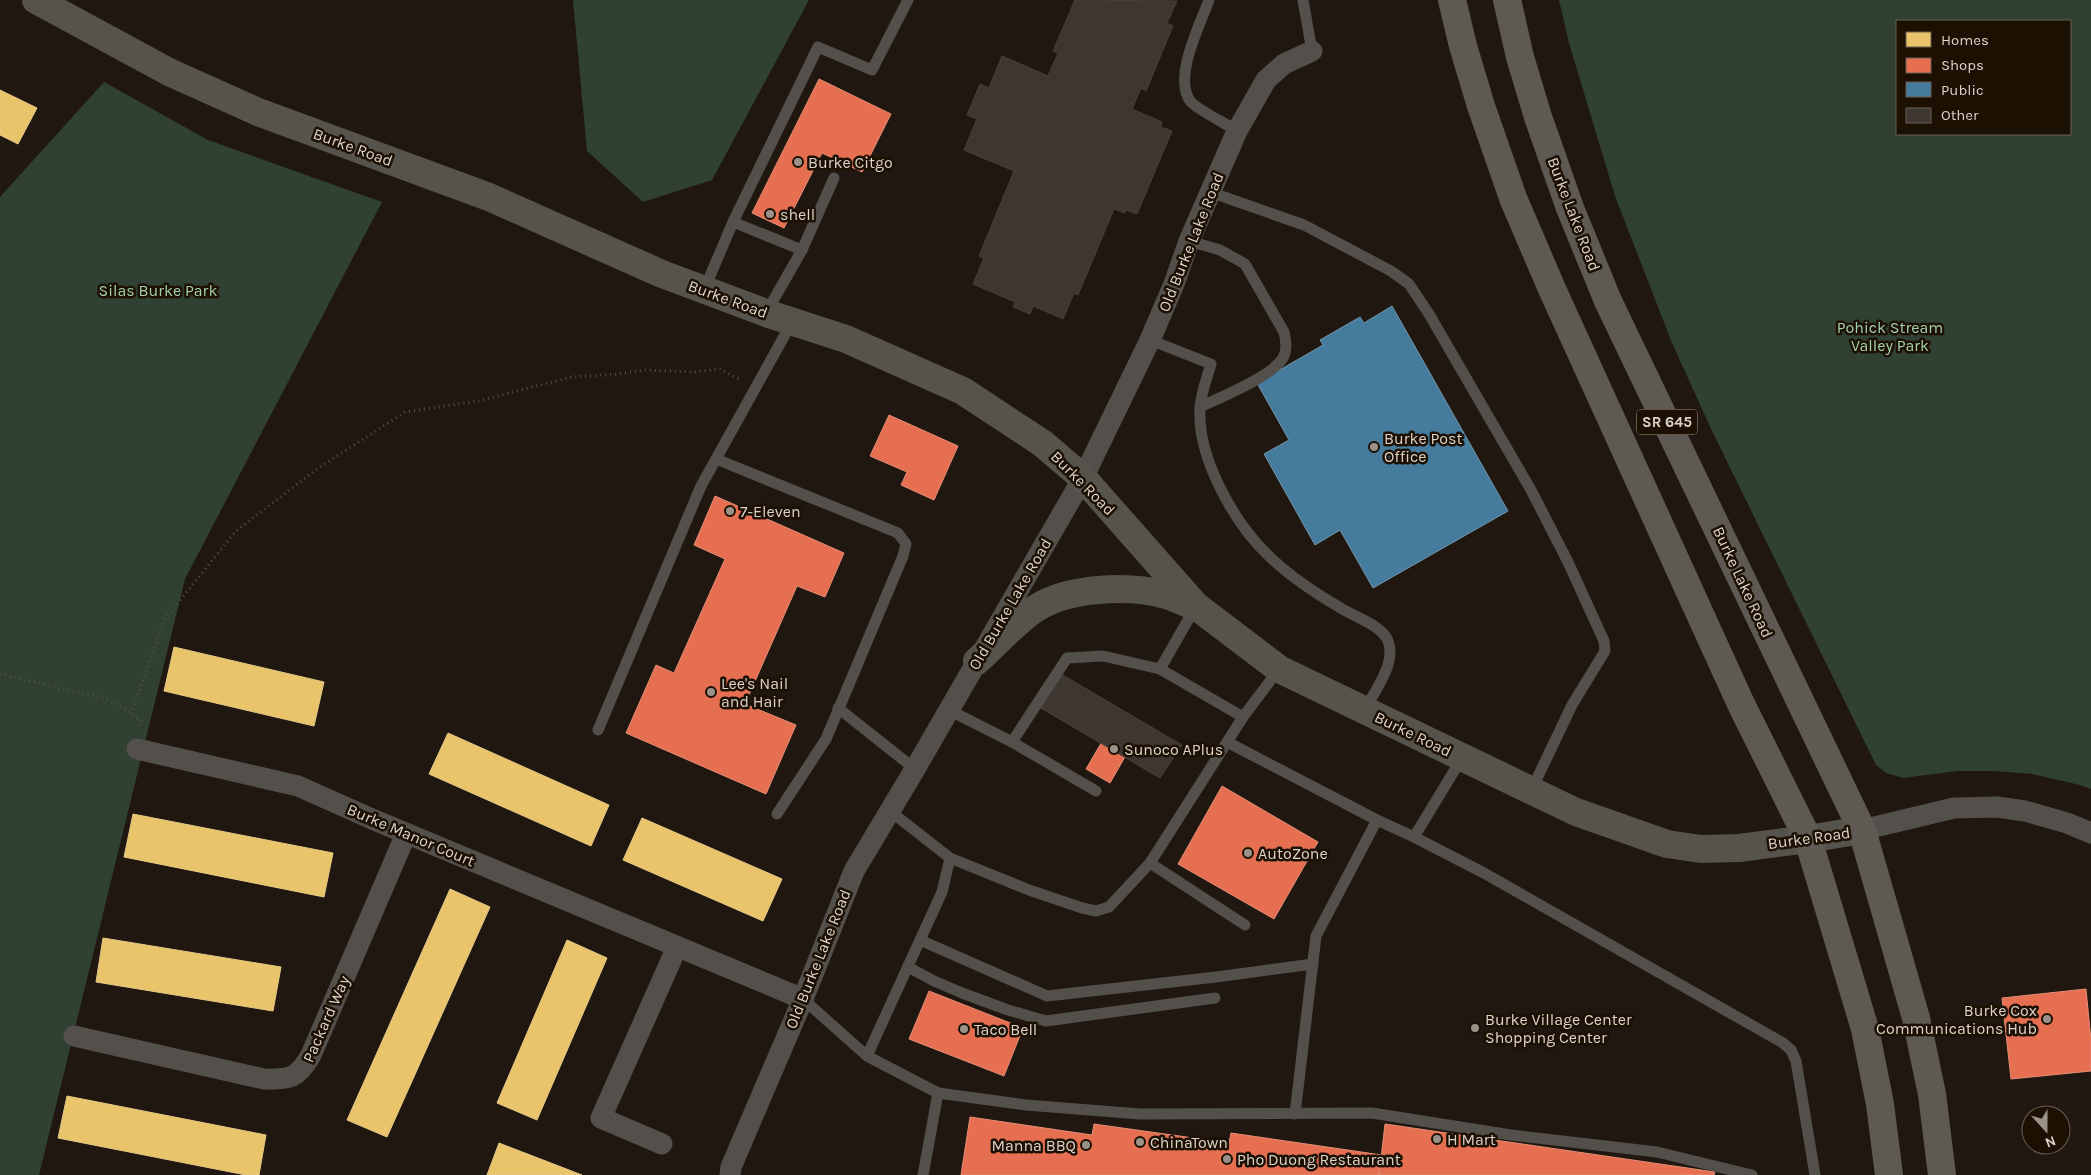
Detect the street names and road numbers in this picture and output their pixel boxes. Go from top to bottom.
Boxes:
street label: Burke Road [311,124,395,170]
street label: Burke Lake Road [1544,154,1604,274]
street label: Old Burke Lake Road [1154,170,1228,314]
street label: Burke Road [686,276,770,322]
road number: SR 645 [1637,410,1697,434]
street label: Burke Road [1047,447,1119,519]
street label: Burke Lake Road [1709,523,1777,641]
street label: Old Burke Lake Road [965,535,1055,673]
street label: Burke Road [1371,707,1455,761]
street label: Burke Manor Court [344,800,478,870]
street label: Burke Road [1766,823,1852,853]
street label: Old Burke Lake Road [781,887,855,1031]
street label: Packard Way [298,972,354,1065]

